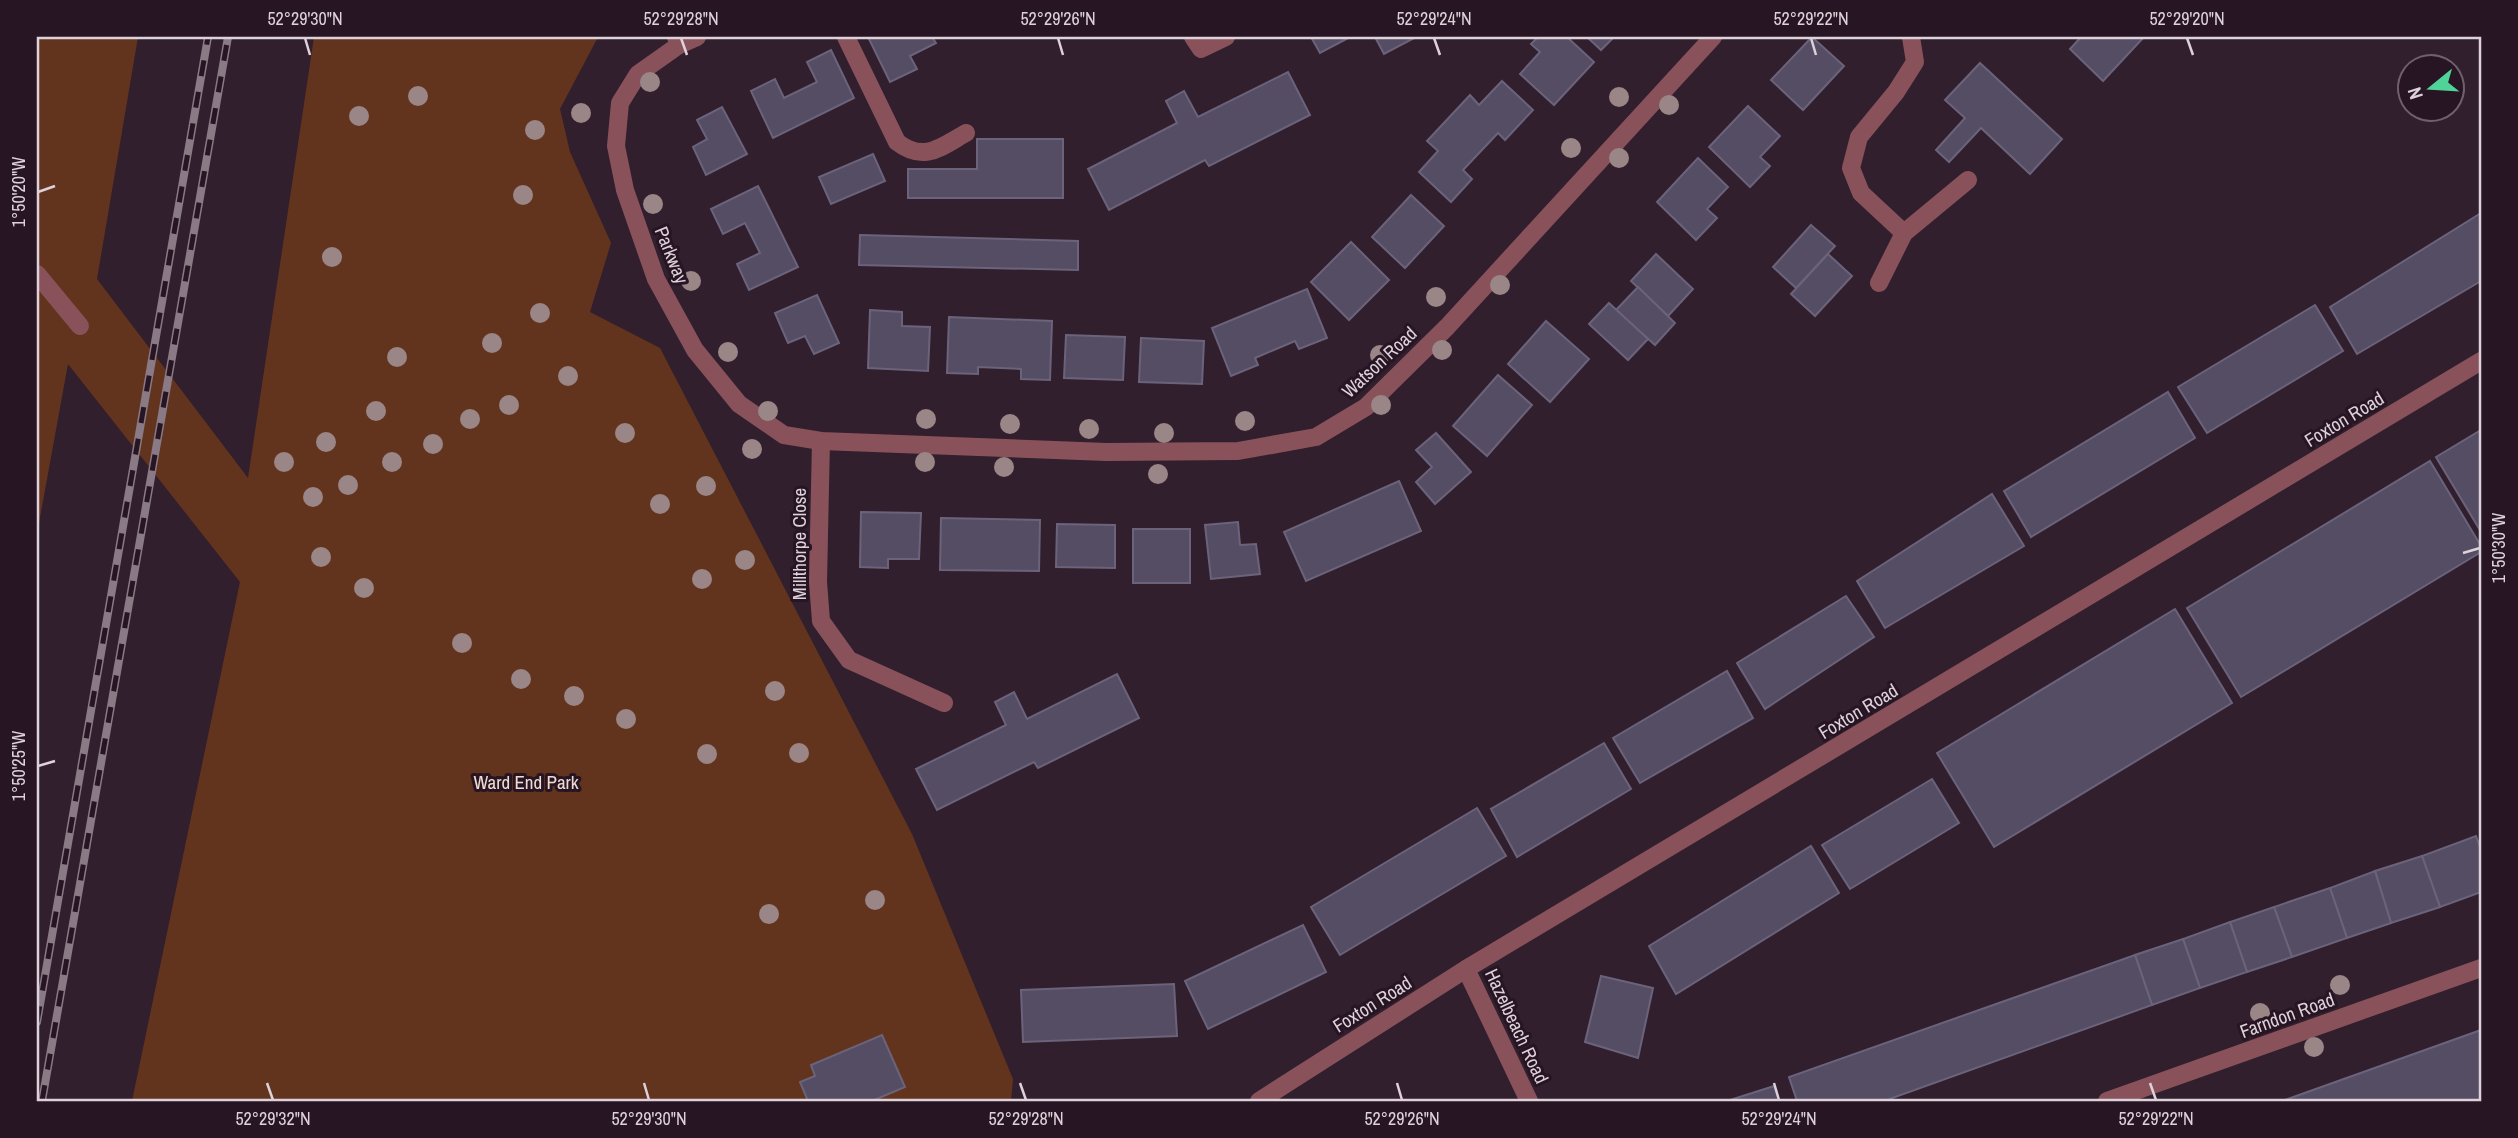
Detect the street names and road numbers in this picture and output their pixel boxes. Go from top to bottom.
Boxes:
street label: Parkway [649,222,695,288]
street label: Watson Road [1336,320,1422,404]
street label: Foxton Road [2299,385,2389,453]
street label: Millthorpe Close [786,488,812,600]
street label: Foxton Road [1813,677,1903,745]
street label: Hazelbeach Road [1479,964,1555,1088]
street label: Foxton Road [1328,970,1416,1038]
street label: Farndon Road [2236,986,2338,1044]

